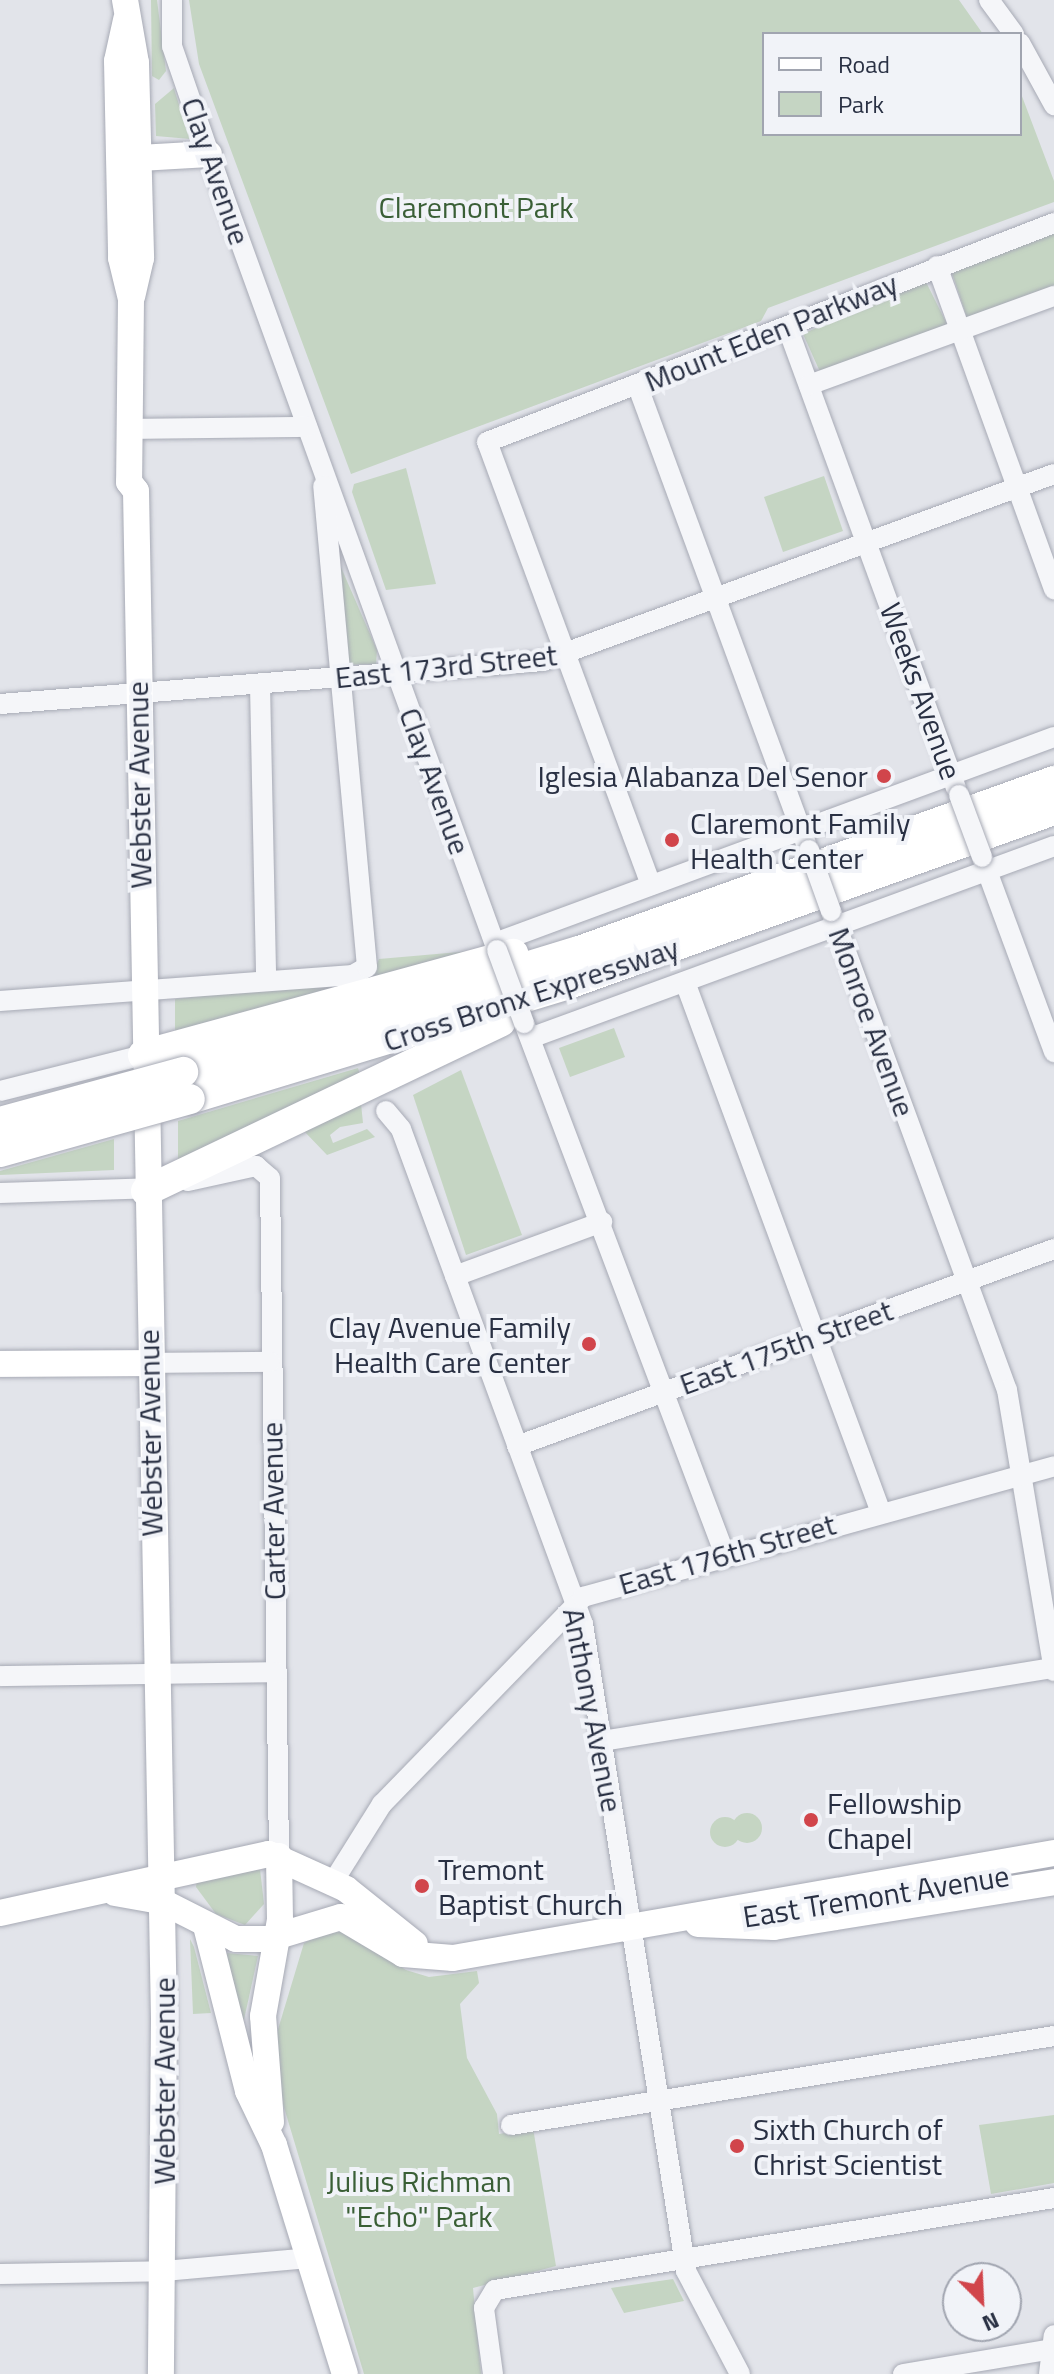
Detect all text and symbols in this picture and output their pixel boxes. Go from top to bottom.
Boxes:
legend [762,32,1022,136]
text: Road [838,46,890,82]
text: Park [838,86,884,122]
street label: Clay Avenue [174,93,258,249]
park label: Claremont Park [379,189,573,225]
street label: Mount Eden Parkway [639,265,903,399]
street label: Weeks Avenue [872,598,970,784]
street label: East 173rd Street [333,636,559,696]
street label: Webster Avenue [119,681,159,889]
street label: Clay Avenue [392,703,478,859]
place label: Iglesia Alabanza Del Senor [537,758,868,794]
marker: Iglesia Alabanza Del Senor [875,767,893,785]
place label: Claremont Family Health Center [690,805,910,876]
marker: Claremont Family Health Center [661,829,683,851]
street label: Monroe Avenue [821,923,923,1121]
street label: Cross Bronx Expressway [379,929,683,1059]
street label: East 175th Street [675,1292,897,1402]
place label: Clay Avenue Family Health Care Center [328,1309,571,1380]
street label: Webster Avenue [130,1329,170,1537]
marker: Clay Avenue Family Health Care Center [578,1333,600,1355]
street label: Carter Avenue [253,1422,293,1600]
street label: East 176th Street [615,1506,839,1602]
street label: Anthony Avenue [556,1605,630,1815]
place label: Fellowship Chapel [827,1785,962,1856]
marker: Fellowship Chapel [802,1811,820,1829]
place label: Tremont Baptist Church [438,1851,623,1922]
street label: East Tremont Avenue [740,1857,1012,1935]
marker: Tremont Baptist Church [413,1877,431,1895]
street label: Webster Avenue [146,1977,182,2185]
place label: Sixth Church of Christ Scientist [753,2111,943,2182]
marker: Sixth Church of Christ Scientist [728,2137,746,2155]
park label: Julius Richman "Echo" Park [326,2163,512,2234]
north arrow [942,2262,1022,2342]
text: N [977,2303,1005,2341]

